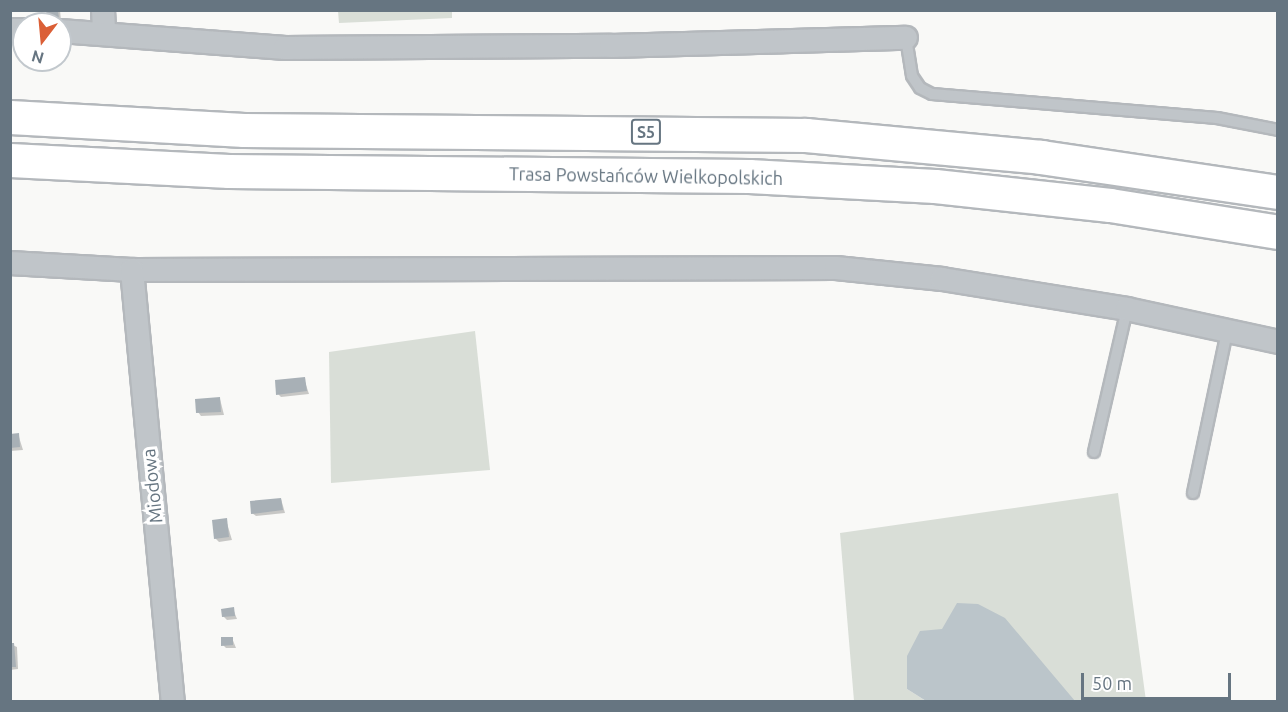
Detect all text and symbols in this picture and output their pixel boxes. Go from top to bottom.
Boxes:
north arrow [12,12,72,72]
text: N [29,47,46,68]
road number: S5 [630,119,662,145]
street label: Trasa Powstańców Wielkopolskich [509,163,783,189]
street label: Miodowa [137,448,167,524]
scale bar [1084,661,1234,699]
text: 50 m [1092,673,1132,693]

